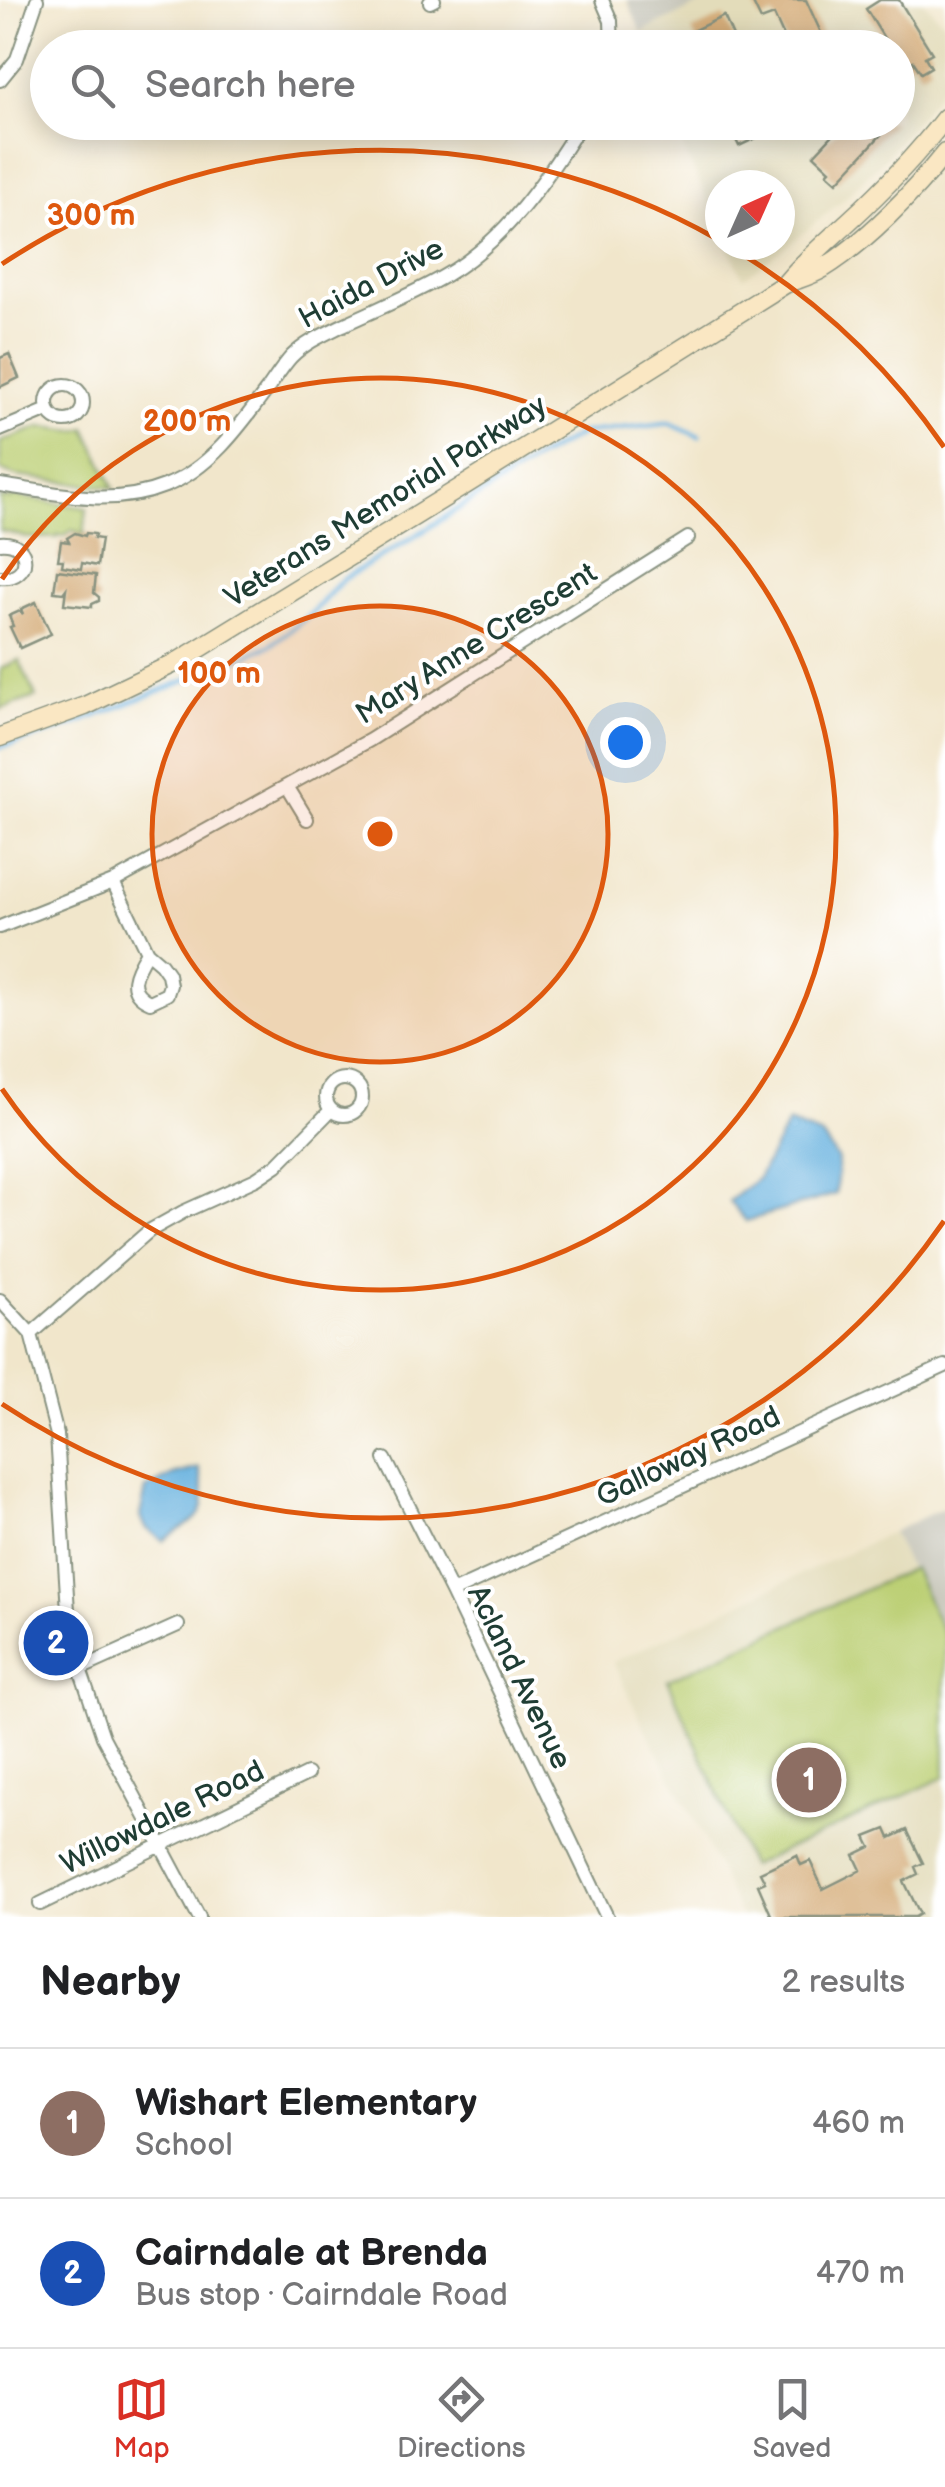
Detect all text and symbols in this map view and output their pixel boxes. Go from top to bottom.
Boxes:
search box [30,30,915,140]
icon: search [65,58,120,113]
text: Search here [145,63,356,108]
north arrow [705,170,795,260]
text: 300 m [47,198,135,234]
street label: Haida Drive [293,231,450,337]
street label: Veterans Memorial Parkway [218,388,554,616]
text: 200 m [143,404,231,440]
street label: Mary Anne Crescent [350,555,604,733]
text: 100 m [177,656,261,692]
your location [600,717,651,768]
centre of rings [362,816,398,852]
street label: Galloway Road [591,1399,786,1515]
street label: Acland Avenue [459,1580,579,1775]
pin: 2 [23,1606,88,1680]
pin: 1 [776,1742,842,1818]
street label: Willowdale Road [55,1753,270,1883]
text: Nearby [40,1957,180,2008]
text: 2 results [781,1963,905,2002]
text: Wishart Elementary [135,2081,477,2126]
text: 1 [66,2104,79,2143]
text: 460 m [812,2104,905,2143]
text: School [135,2126,233,2165]
text: Cairndale at Brenda [135,2231,488,2276]
text: 2 [63,2254,82,2293]
text: 470 m [816,2254,905,2293]
text: Bus stop · Cairndale Road [135,2276,508,2315]
tab: Map [114,2372,170,2465]
tab: Directions [397,2372,526,2465]
tab: Saved [753,2372,831,2465]

